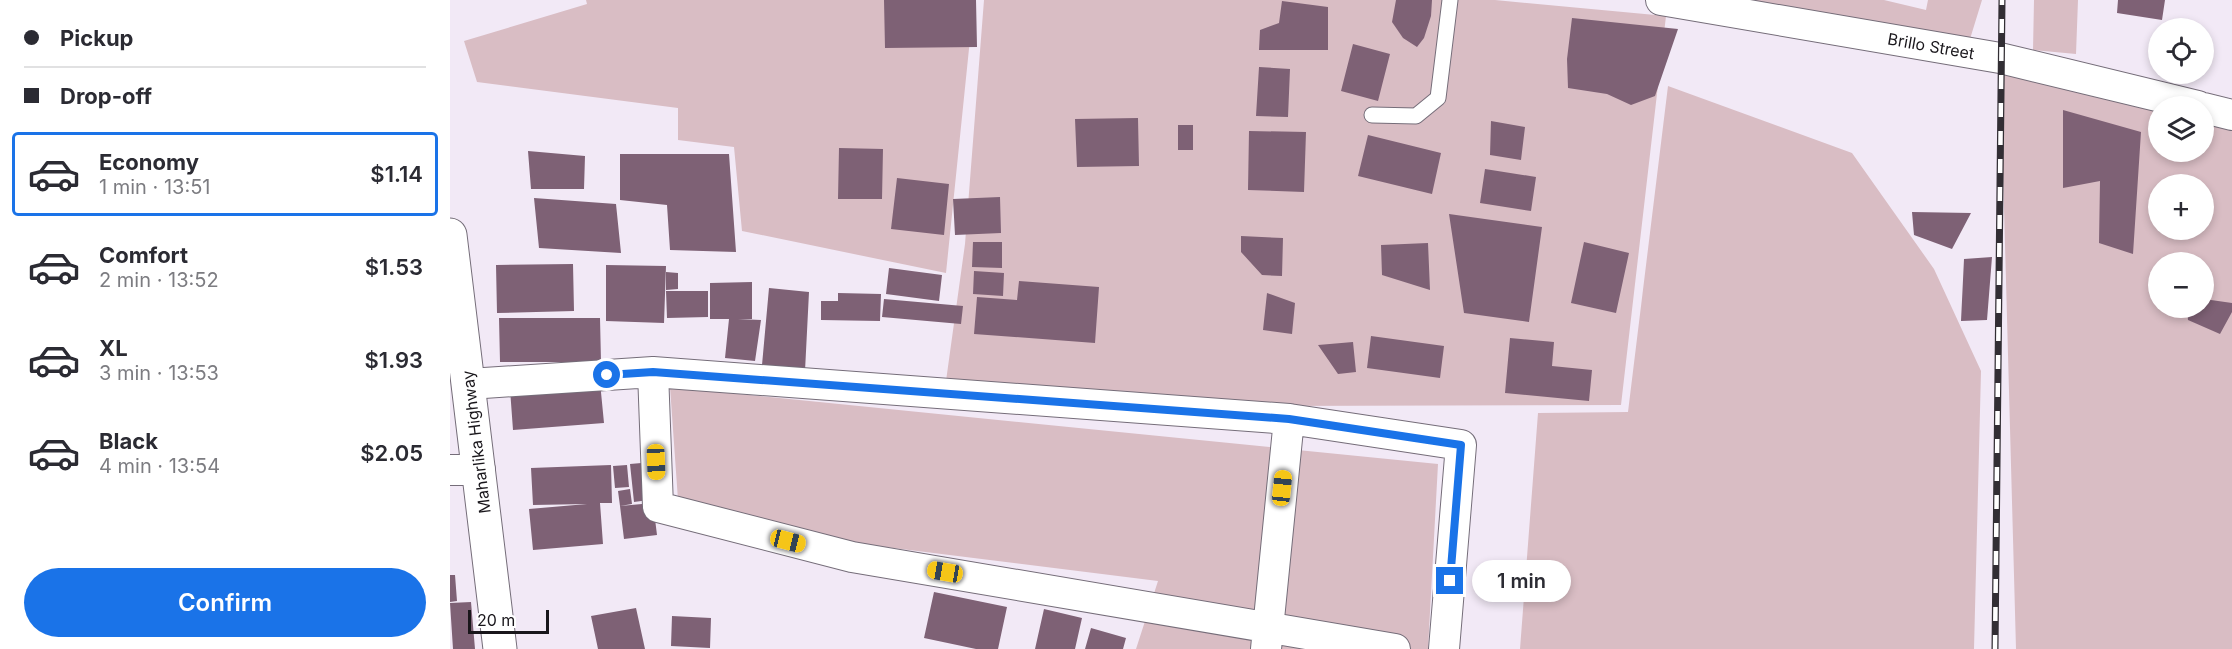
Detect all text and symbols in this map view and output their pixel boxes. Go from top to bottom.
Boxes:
map controls [2148,18,2214,318]
button: locate [2148,18,2214,84]
text: Pickup [60,25,134,51]
street label: Brillo Street [1886,29,1976,63]
text: Drop-off [60,83,152,109]
button: layers [2148,96,2214,162]
icon: car [27,147,81,201]
text: Economy [99,149,199,175]
text: $1.14 [370,161,423,187]
button: + [2148,174,2214,240]
text: 1 min · 13:51 [99,175,211,199]
icon: car [27,240,81,294]
text: Comfort [99,242,188,268]
button: − [2148,252,2214,318]
text: $1.53 [365,254,423,280]
text: 2 min · 13:52 [99,268,219,292]
icon: car [27,333,81,387]
text: XL [99,335,128,361]
text: $1.93 [365,347,423,373]
text: 3 min · 13:53 [99,361,219,385]
route start [593,361,620,388]
street label: Maharlika Highway [457,369,495,515]
icon: car [27,426,81,480]
text: Black [99,428,158,454]
text: $2.05 [360,440,423,466]
car [646,444,666,480]
text: 4 min · 13:54 [99,454,220,478]
car [1271,469,1293,507]
car [768,528,808,554]
car [926,560,964,584]
callout: 1 min [1471,560,1570,602]
route end [1436,567,1463,594]
button: Confirm [24,568,426,637]
text: 1 min [1497,569,1546,593]
scale bar [468,607,549,634]
text: 20 m [477,610,515,630]

